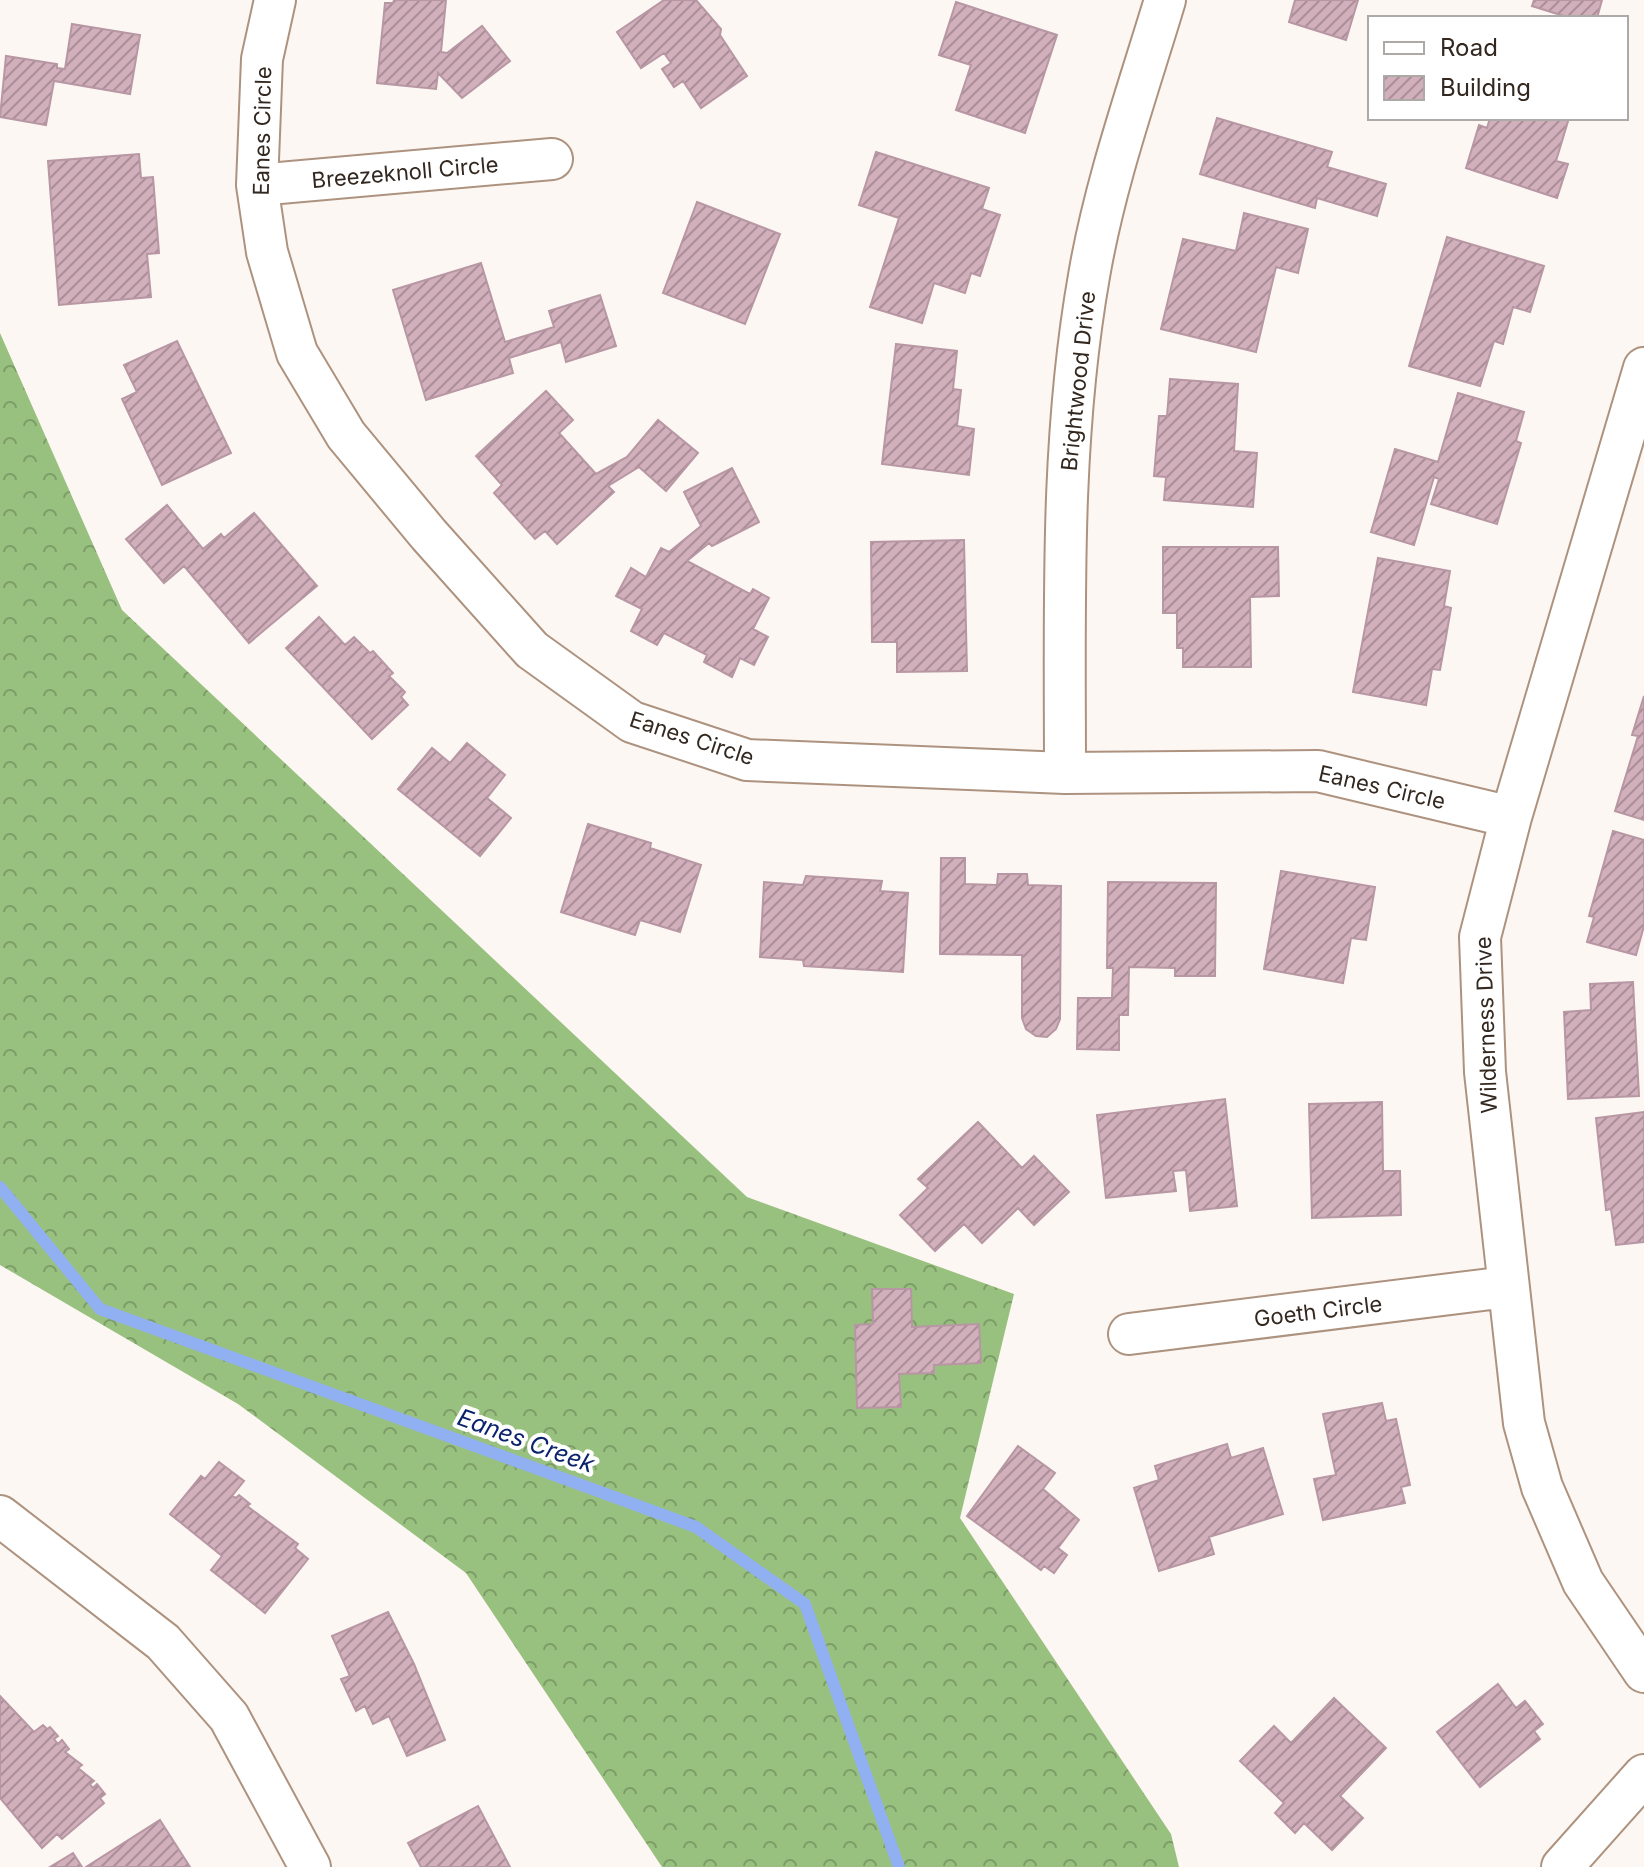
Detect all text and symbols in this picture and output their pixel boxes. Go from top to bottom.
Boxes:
legend [1368,16,1628,120]
text: Road [1440,33,1498,62]
street label: Eanes Circle [248,66,276,196]
text: Building [1440,73,1531,102]
street label: Breezeknoll Circle [310,151,500,193]
street label: Brightwood Drive [1056,290,1100,472]
street label: Eanes Circle [627,706,757,770]
street label: Eanes Circle [1316,760,1448,814]
street label: Wilderness Drive [1470,936,1502,1114]
street label: Goeth Circle [1252,1290,1384,1332]
water label: Eanes Creek [454,1402,599,1479]

